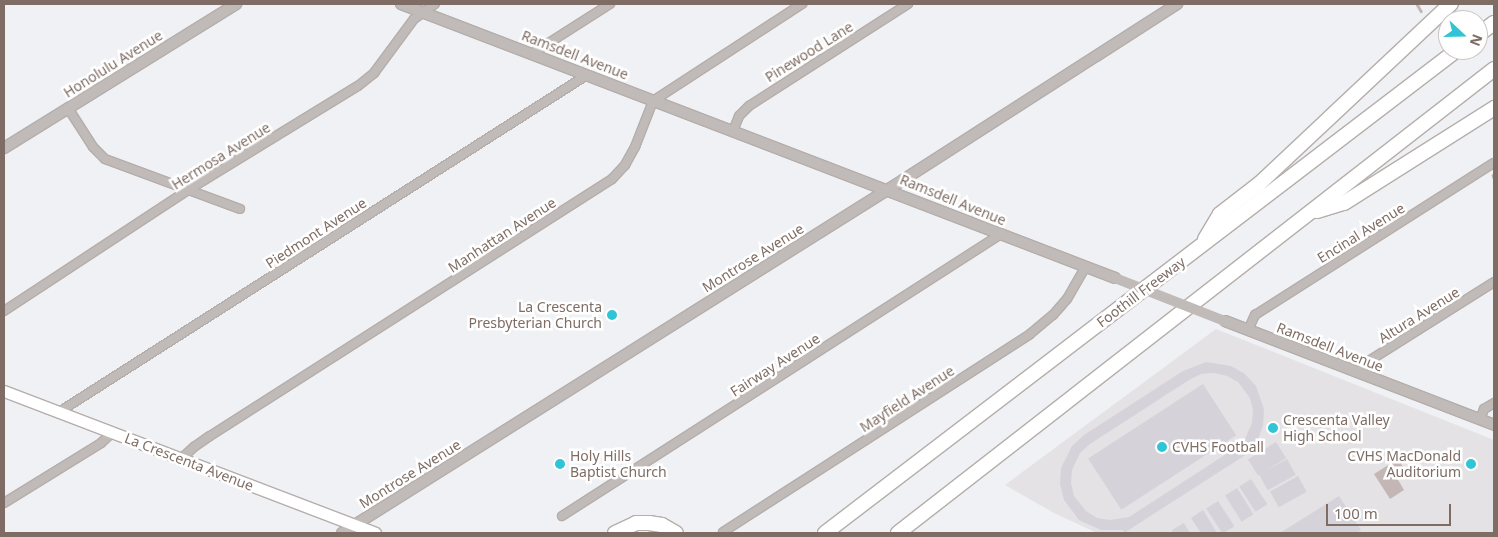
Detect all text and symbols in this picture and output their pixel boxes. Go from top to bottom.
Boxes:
north arrow [1438,10,1488,60]
street label: Pinewood Lane [762,18,856,86]
street label: Honolulu Avenue [61,27,165,101]
street label: Ramsdell Avenue [519,27,631,83]
text: N [1466,31,1487,49]
street label: Hermosa Avenue [169,119,273,193]
street label: Ramsdell Avenue [898,171,1008,229]
street label: Piedmont Avenue [263,194,369,272]
street label: Manhattan Avenue [445,194,559,276]
street label: Encinal Avenue [1314,199,1408,267]
street label: Montrose Avenue [699,220,807,296]
street label: Foothill Freeway [1093,253,1189,331]
street label: Altura Avenue [1375,283,1463,347]
place label: La Crescenta Presbyterian Church [468,299,602,332]
marker: La Crescenta Presbyterian Church [606,309,618,321]
street label: Ramsdell Avenue [1274,319,1386,375]
street label: Fairway Avenue [727,330,823,400]
street label: Mayfield Avenue [857,362,957,436]
place label: Crescenta Valley High School [1283,412,1390,444]
marker: Crescenta Valley High School [1267,422,1279,434]
street label: La Crescenta Avenue [122,430,256,494]
street label: Montrose Avenue [356,436,464,512]
place label: CVHS Football [1172,439,1264,455]
marker: CVHS Football [1156,441,1168,453]
place label: Holy Hills Baptist Church [570,448,667,481]
place label: CVHS MacDonald Auditorium [1347,448,1461,481]
marker: Holy Hills Baptist Church [554,458,566,470]
marker: CVHS MacDonald Auditorium [1465,458,1477,470]
scale bar [1328,494,1453,526]
text: 100 m [1334,503,1378,523]

